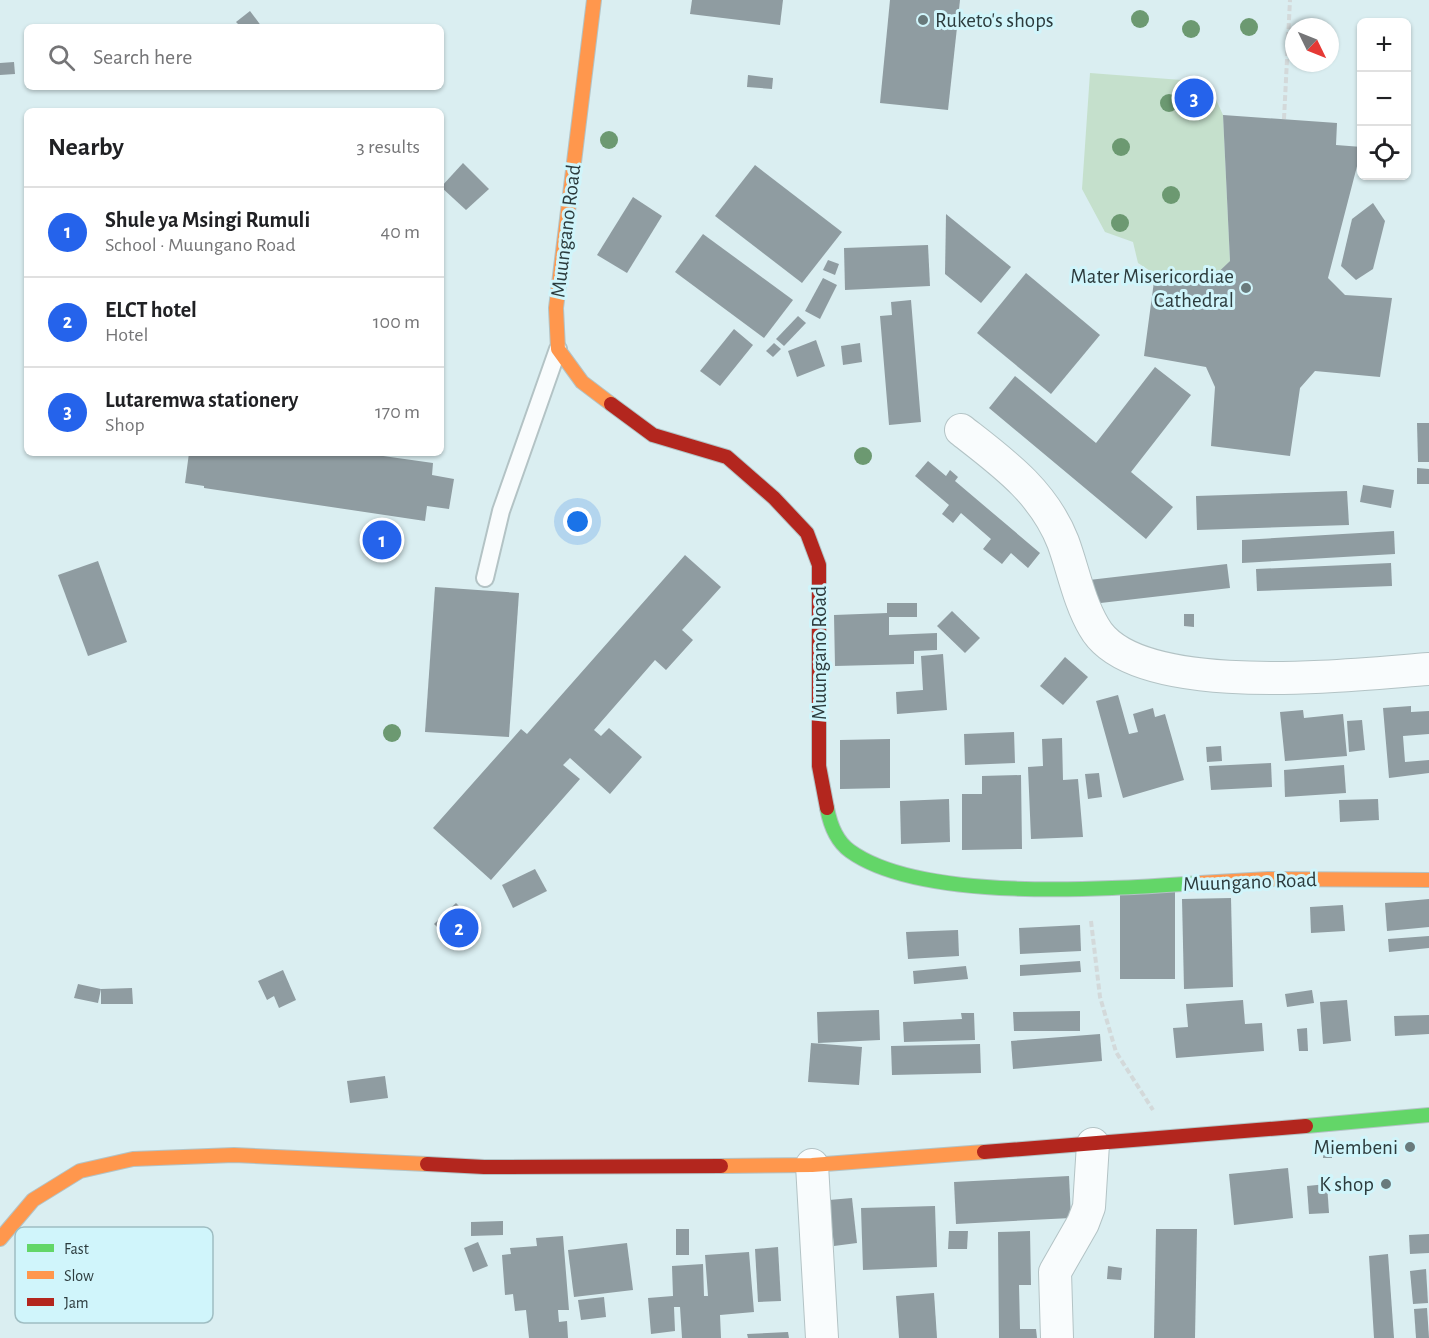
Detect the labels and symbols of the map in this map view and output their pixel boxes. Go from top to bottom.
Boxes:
place label: Ruketo's shops [935,10,1054,31]
marker: Ruketo's shops [916,13,930,27]
north arrow [1285,18,1339,72]
pin: 3 [1174,76,1214,120]
street label: Muungano Road [547,163,585,299]
place label: Mater Misericordiae Cathedral [1070,266,1234,311]
marker: Mater Misericordiae Cathedral [1239,281,1253,295]
your location [563,507,592,536]
pin: 1 [362,518,401,562]
street label: Muungano Road [809,586,830,720]
street label: Muungano Road [1183,869,1317,895]
pin: 2 [440,906,478,950]
place label: Miembeni [1313,1137,1398,1158]
marker: Miembeni [1403,1140,1417,1154]
place label: K shop [1319,1174,1374,1195]
marker: K shop [1379,1177,1393,1191]
legend [15,1227,213,1323]
text: Fast [64,1241,89,1257]
text: Slow [64,1268,94,1284]
text: Jam [64,1295,89,1311]

